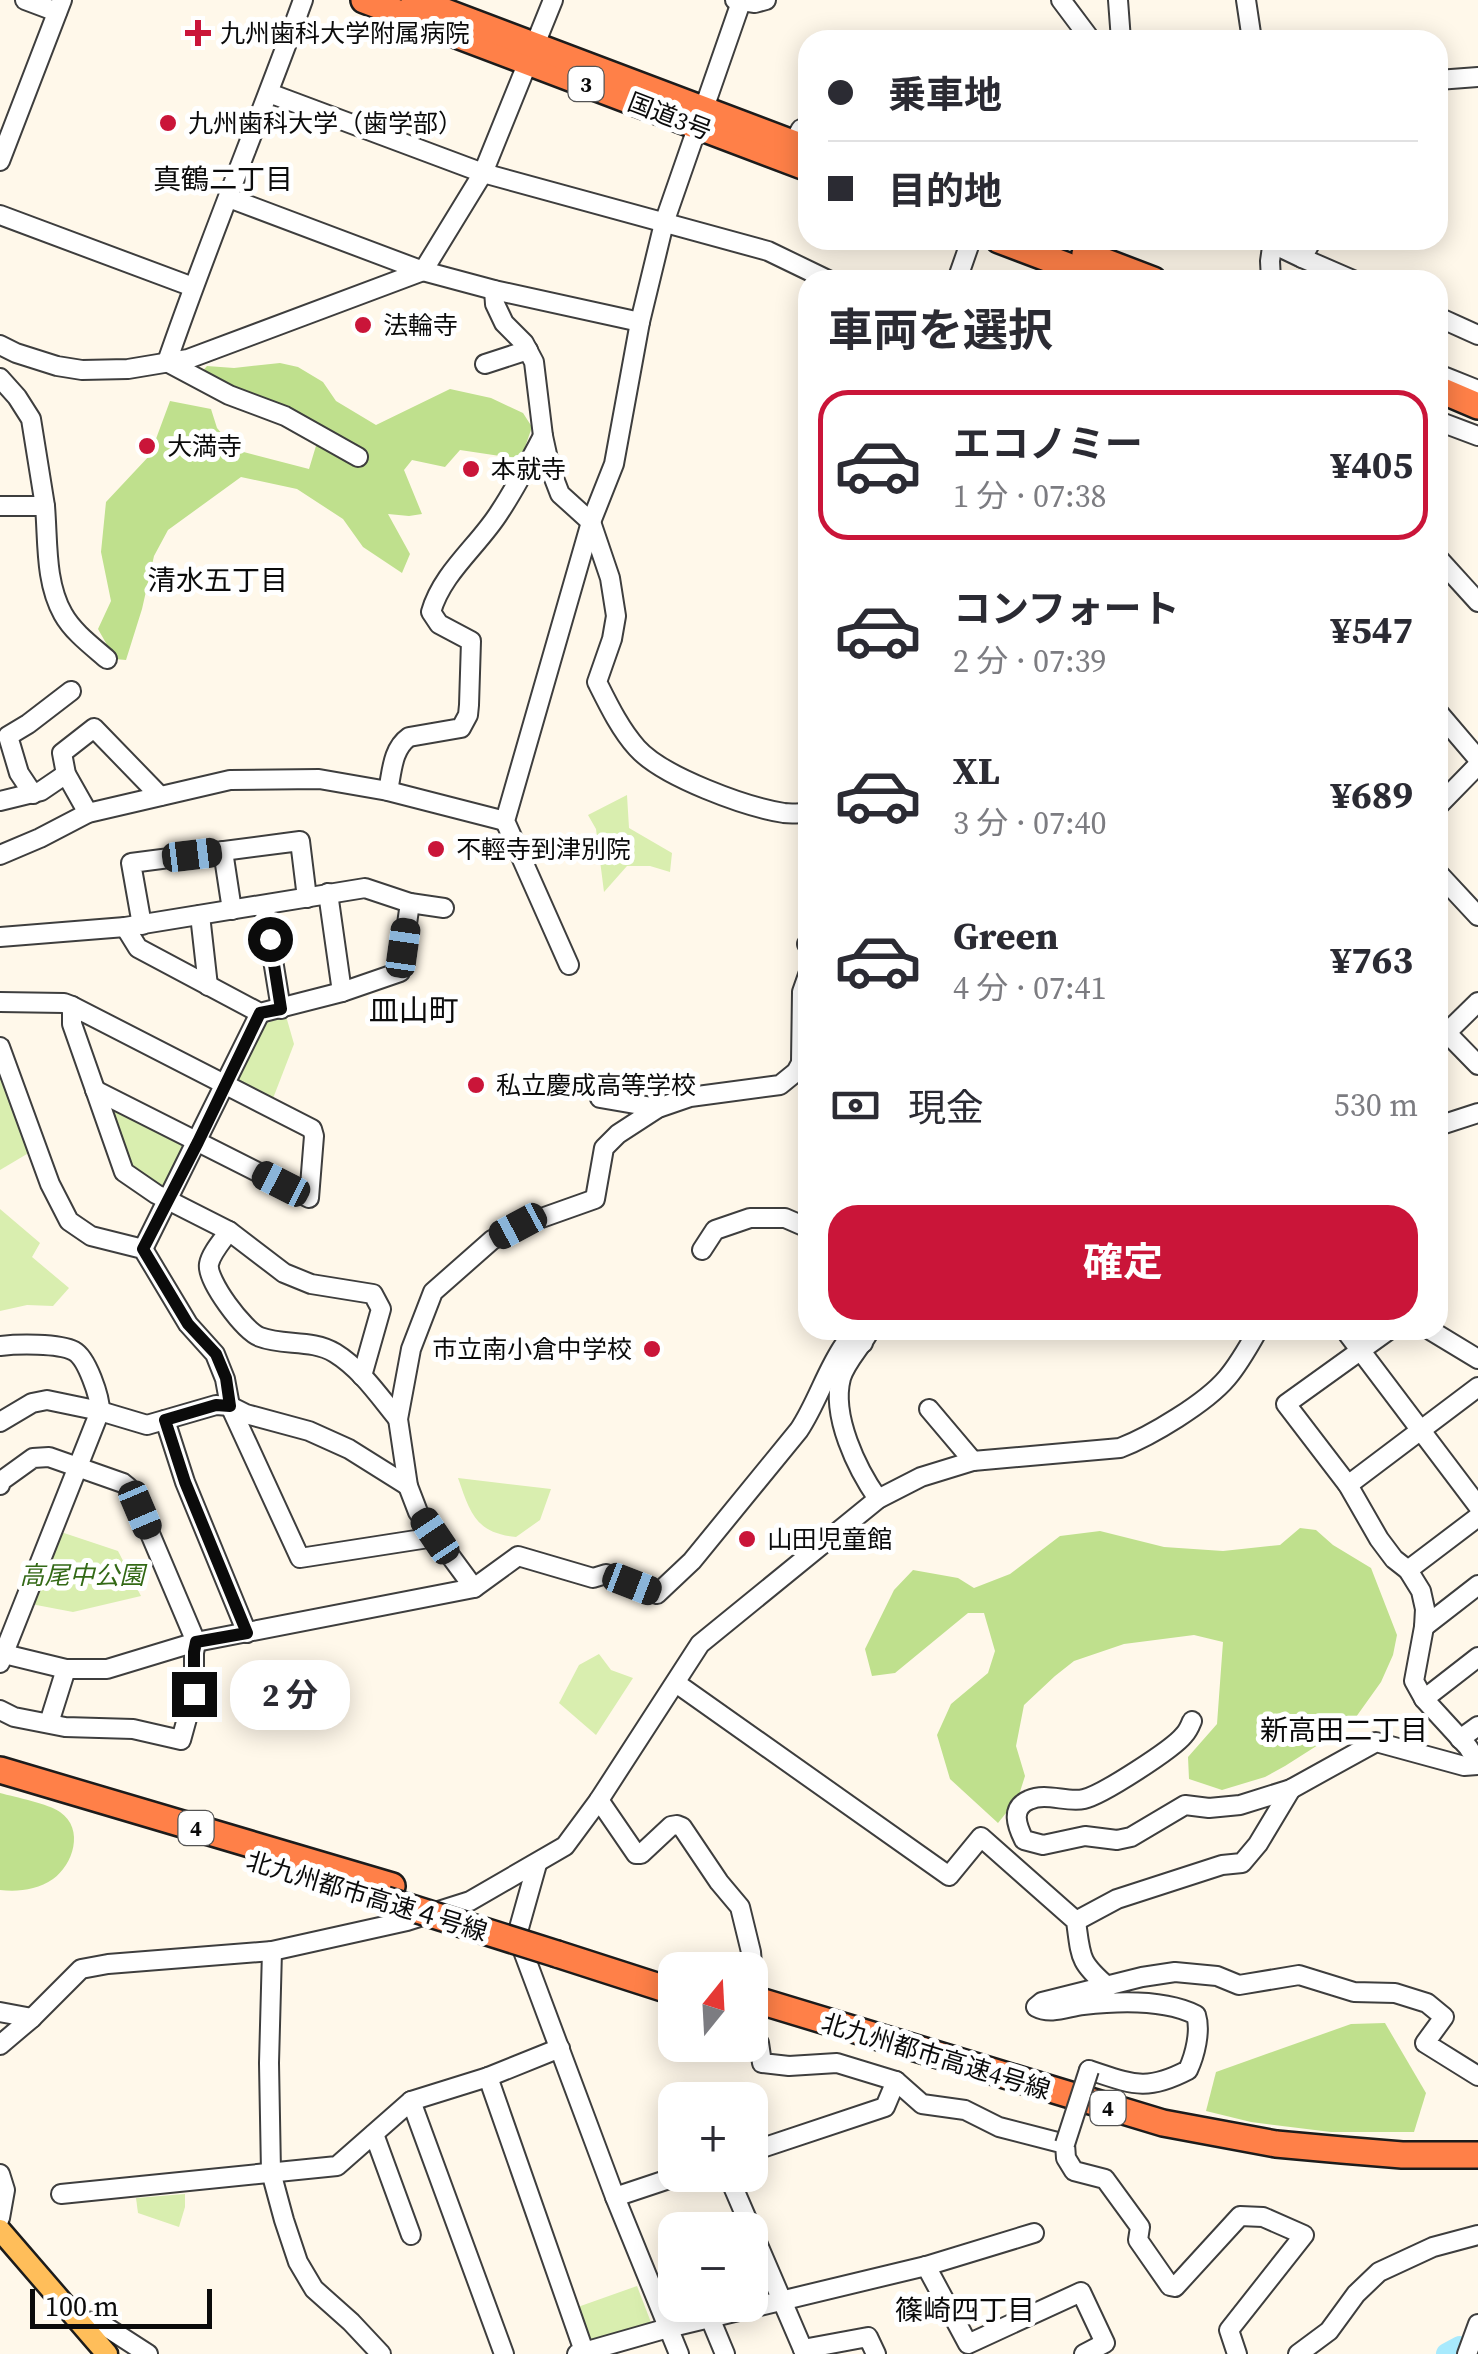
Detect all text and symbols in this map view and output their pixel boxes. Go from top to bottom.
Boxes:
place label: 九州歯科大学附属病院 [220,16,470,50]
marker: 九州歯科大学附属病院 [185,20,211,46]
road number: 3 [568,67,604,101]
text: 乗車地 [888,69,1002,121]
street label: 国道3号 [623,84,717,148]
place label: 九州歯科大学（歯学部） [188,106,463,140]
marker: 九州歯科大学（歯学部） [157,112,179,134]
district label: 真鶴二丁目 [153,160,293,198]
text: 目的地 [888,165,1002,217]
text: 車両を選択 [828,299,1053,361]
place label: 法輪寺 [383,308,458,342]
marker: 法輪寺 [352,314,374,336]
text: エコノミー [953,418,1143,470]
icon: car [833,420,923,510]
place label: 大満寺 [167,429,242,463]
marker: 大満寺 [136,435,158,457]
text: ¥405 [1331,439,1413,491]
place label: 本就寺 [491,452,566,486]
marker: 本就寺 [460,458,482,480]
text: 1 分 · 07:38 [953,474,1107,518]
district label: 清水五丁目 [148,561,288,599]
text: コンフォート [953,583,1180,635]
icon: car [833,585,923,675]
text: ¥547 [1331,604,1413,656]
text: 2 分 · 07:39 [953,639,1107,683]
text: XL [953,745,1000,797]
icon: car [833,750,923,840]
text: ¥689 [1331,769,1413,821]
text: 3 分 · 07:40 [953,801,1107,845]
place label: 不輕寺到津別院 [456,832,631,866]
car [160,836,224,874]
marker: 不輕寺到津別院 [425,838,447,860]
text: Green [953,910,1059,962]
icon: car [833,915,923,1005]
car [384,916,422,980]
route start [248,917,293,962]
text: ¥763 [1331,934,1413,986]
text: 4 分 · 07:41 [953,966,1107,1010]
district label: 皿山町 [369,990,459,1031]
place label: 私立慶成高等学校 [496,1068,696,1102]
marker: 私立慶成高等学校 [465,1074,487,1096]
icon: cash [828,1078,883,1133]
text: 現金 [908,1082,984,1134]
text: 530 m [1334,1083,1418,1127]
car [247,1157,315,1211]
car [484,1199,552,1253]
button: 確定 [828,1205,1418,1320]
place label: 市立南小倉中学校 [432,1332,632,1366]
marker: 市立南小倉中学校 [641,1338,663,1360]
car [114,1477,166,1543]
car [406,1503,464,1569]
place label: 山田児童館 [767,1522,892,1556]
marker: 山田児童館 [736,1528,758,1550]
park label: 高尾中公園 [19,1558,147,1592]
car [599,1559,665,1609]
callout: 2 分 [229,1659,349,1729]
route end [172,1672,217,1717]
text: 2 分 [262,1673,318,1717]
district label: 新高田二丁目 [1260,1711,1428,1749]
road number: 4 [178,1811,214,1845]
street label: 北九州都市高速４号線 [242,1843,492,1949]
north arrow [658,1952,768,2062]
map controls [658,1952,768,2322]
street label: 北九州都市高速4号線 [817,2005,1055,2107]
button: + [658,2082,768,2192]
road number: 4 [1090,2091,1126,2125]
button: − [658,2212,768,2322]
scale bar [30,2284,212,2328]
text: 100 m [45,2287,119,2325]
district label: 篠崎四丁目 [895,2291,1035,2329]

